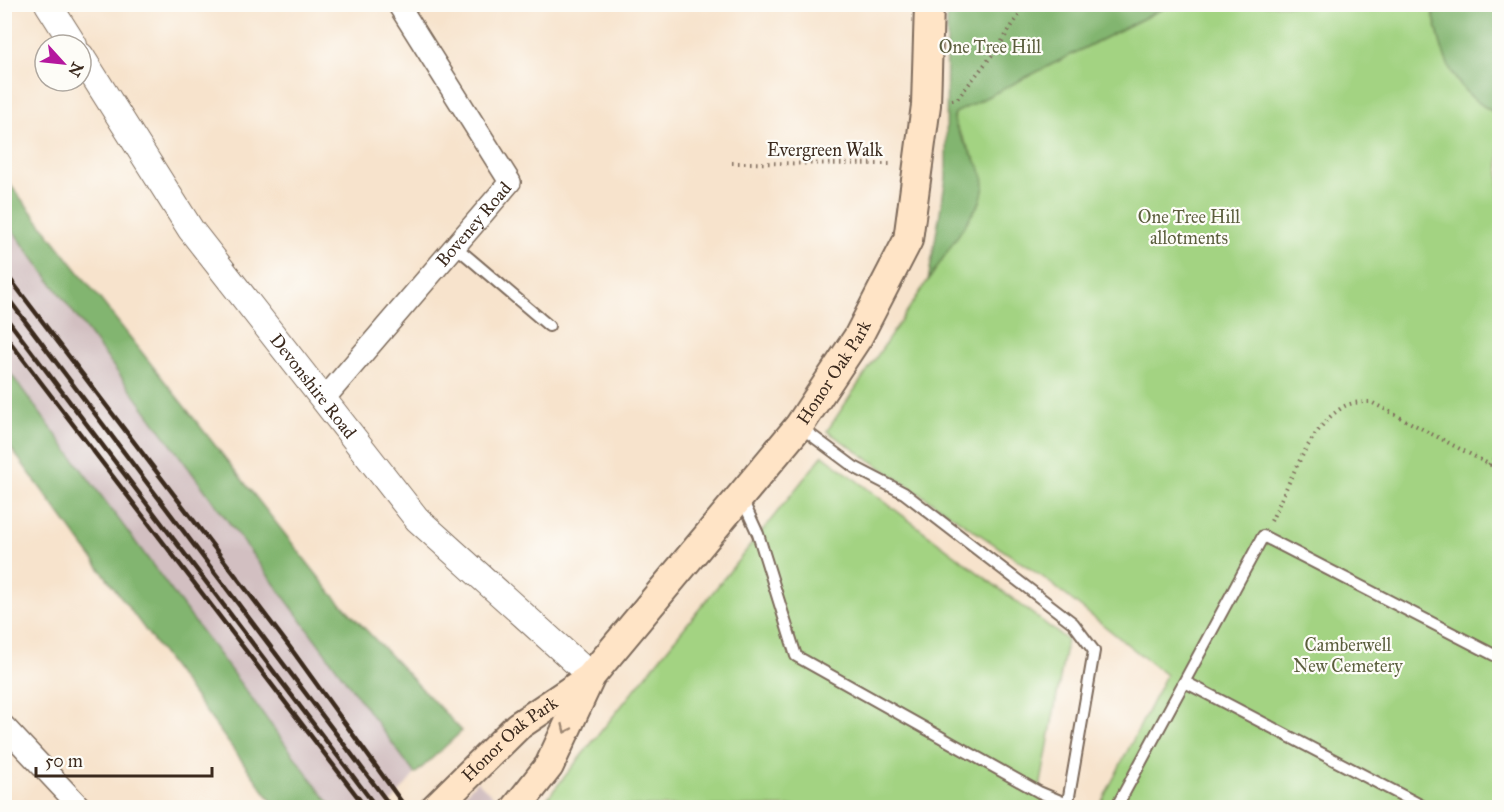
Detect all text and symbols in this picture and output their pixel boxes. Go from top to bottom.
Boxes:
north arrow [33,33,93,93]
park label: One Tree Hill [939,36,1041,58]
text: N [64,59,87,80]
street label: Evergreen Walk [767,139,884,162]
street label: Boveney Road [431,177,516,271]
park label: One Tree Hill allotments [1138,206,1240,249]
street label: Honor Oak Park [792,316,876,429]
street label: Devonshire Road [265,329,361,443]
park label: Camberwell New Cemetery [1293,634,1403,677]
street label: Honor Oak Park [457,691,562,786]
one-way arrow [561,723,573,734]
scale bar [36,740,212,778]
text: 50 m [45,750,83,772]

